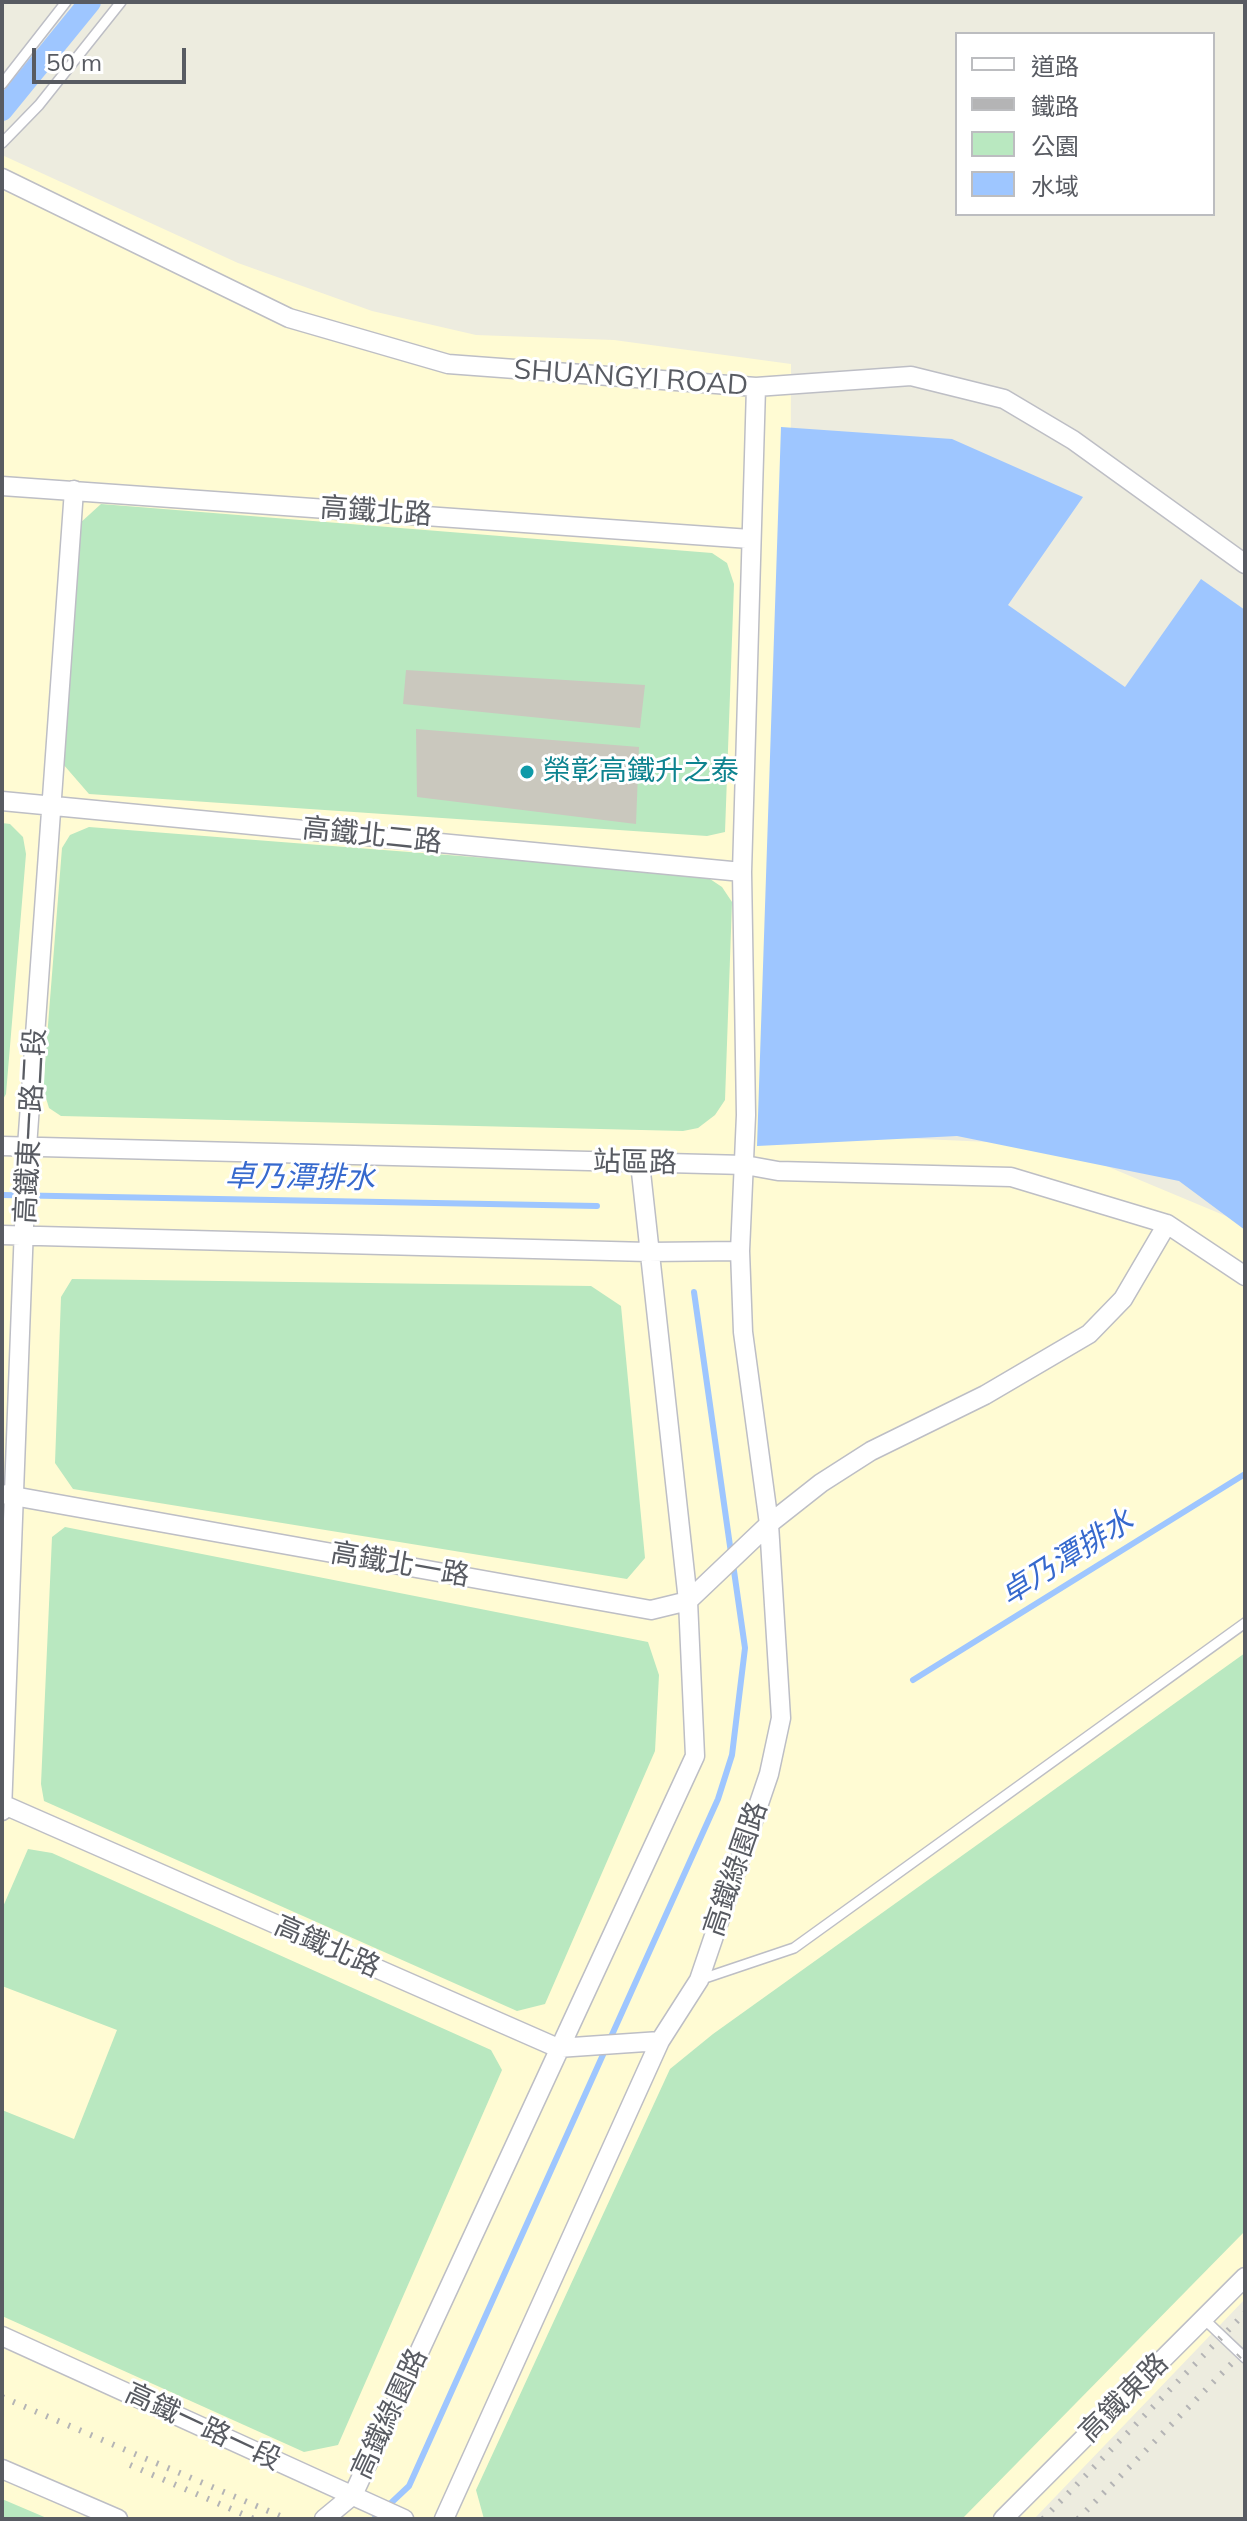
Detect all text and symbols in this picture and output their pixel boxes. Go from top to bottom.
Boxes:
scale bar [36,32,190,82]
legend [955,32,1215,216]
text: 50 m [46,47,102,77]
text: 道路 [1031,51,1079,81]
text: 鐵路 [1031,91,1079,121]
text: 公園 [1031,131,1079,161]
text: 水域 [1031,171,1079,201]
street label: SHUANGYI ROAD [513,353,749,403]
street label: 高鐵北路 [319,491,433,533]
place label: 榮彰高鐵升之泰 [543,755,739,789]
marker: 榮彰高鐵升之泰 [518,763,536,781]
street label: 高鐵北二路 [301,812,443,860]
street label: 高鐵東一路二段 [9,1027,53,1225]
street label: 站區路 [593,1145,677,1181]
water label: 卓乃潭排水 [225,1159,375,1197]
water label: 卓乃潭排水 [994,1503,1140,1613]
street label: 高鐵北一路 [328,1536,472,1594]
street label: 高鐵綠園路 [697,1797,775,1941]
street label: 高鐵北路 [269,1909,385,1985]
street label: 高鐵綠園路 [345,2343,435,2485]
street label: 高鐵東路 [1073,2347,1175,2449]
street label: 高鐵一路一段 [120,2376,286,2478]

